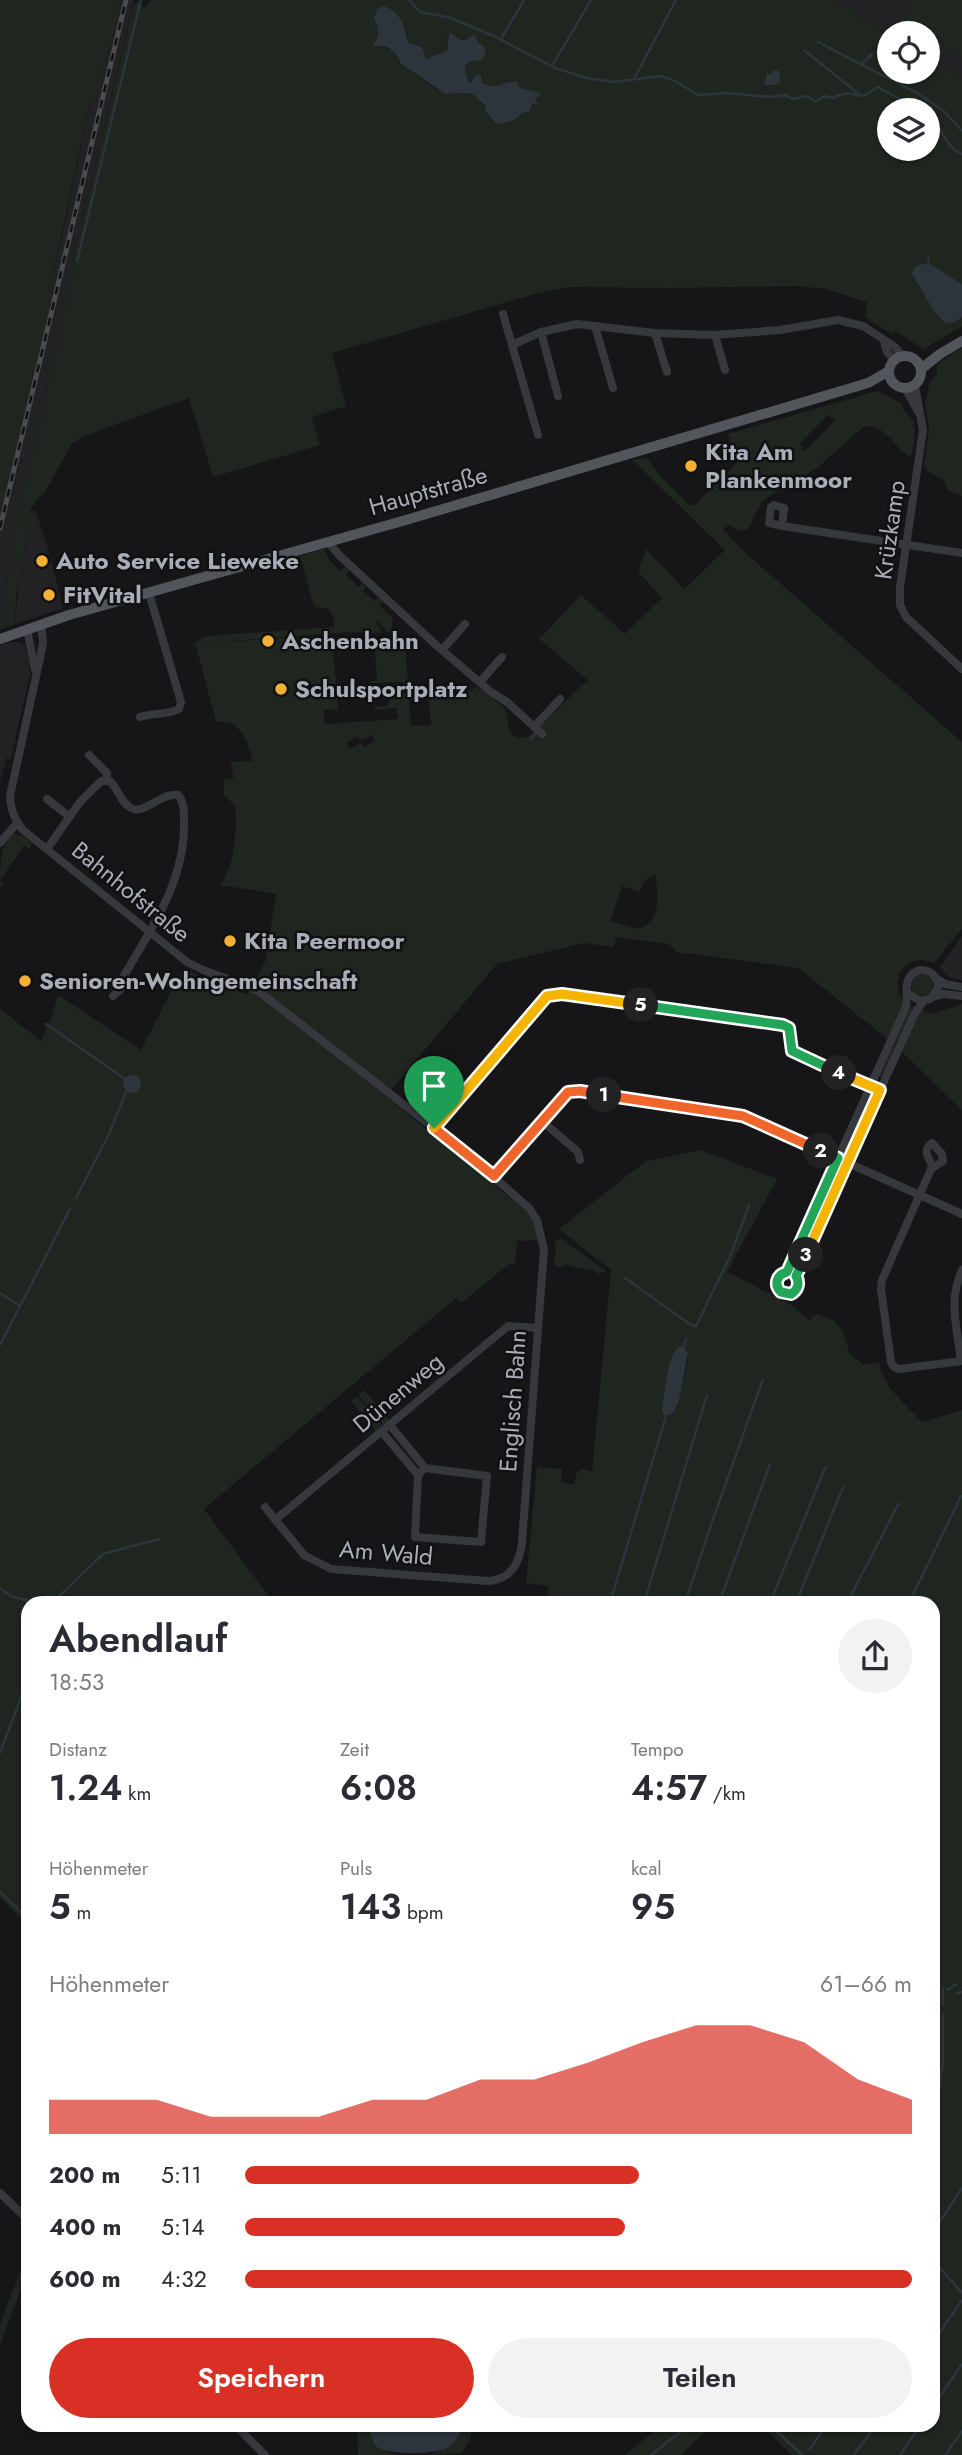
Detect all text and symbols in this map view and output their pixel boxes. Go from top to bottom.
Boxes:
map controls [877,21,940,161]
button: locate [877,21,940,84]
button: layers [877,98,940,161]
place label: Kita Am Plankenmoor [705,434,852,497]
street label: Hauptstraße [364,457,491,524]
marker: Kita Am Plankenmoor [683,458,699,474]
street label: Krüzkamp [865,478,914,582]
place label: Auto Service Lieweke [55,543,299,578]
marker: Auto Service Lieweke [34,553,50,569]
place label: FitVital [63,577,142,612]
marker: FitVital [41,587,57,603]
place label: Aschenbahn [281,623,419,658]
marker: Aschenbahn [260,633,276,649]
place label: Schulsportplatz [295,671,468,706]
marker: Schulsportplatz [273,681,289,697]
street label: Bahnhofstraße [64,833,198,950]
place label: Kita Peermoor [244,923,405,958]
marker: Kita Peermoor [222,933,238,949]
place label: Senioren-Wohngemeinschaft [39,963,358,998]
marker: Senioren-Wohngemeinschaft [17,973,33,989]
pin: 5 [624,988,658,1023]
text: 5 [634,991,647,1018]
pin [404,1056,464,1128]
pin: 4 [822,1056,856,1090]
text: 4 [832,1059,845,1086]
icon: arrive [415,1067,453,1105]
pin: 1 [586,1078,622,1112]
text: 1 [599,1081,608,1108]
pin: 2 [804,1134,838,1168]
text: 2 [814,1137,827,1164]
pin: 3 [788,1238,824,1272]
text: 3 [800,1241,811,1268]
street label: Englisch Bahn [490,1329,535,1473]
street label: Dünenweg [345,1344,450,1441]
street label: Am Wald [338,1531,434,1574]
text: Abendlauf [49,1611,227,1666]
button: share [838,1619,912,1693]
text: 18:53 [49,1665,104,1699]
text: Distanz [49,1736,107,1763]
text: Zeit [340,1736,369,1763]
text: Tempo [631,1736,684,1763]
text: 1.24 [49,1763,122,1813]
text: 6:08 [340,1763,417,1813]
text: 4:57 [631,1763,707,1813]
text: km [122,1780,151,1807]
text: /km [707,1780,746,1807]
text: Höhenmeter [49,1855,148,1882]
text: Puls [340,1855,372,1882]
text: kcal [631,1855,662,1882]
text: 5 [49,1882,71,1932]
text: 143 [340,1882,401,1932]
text: 95 [631,1882,675,1932]
text: m [71,1899,91,1926]
text: bpm [401,1899,443,1926]
text: Höhenmeter [49,1967,169,2001]
text: 61–66 m [820,1967,912,2001]
text: 200 m [49,2158,120,2192]
text: 5:11 [161,2158,202,2192]
text: 400 m [49,2210,121,2244]
text: 5:14 [161,2210,205,2244]
text: 600 m [49,2262,121,2296]
text: 4:32 [161,2262,207,2296]
button: Speichern [49,2338,474,2418]
button: Teilen [488,2338,912,2418]

